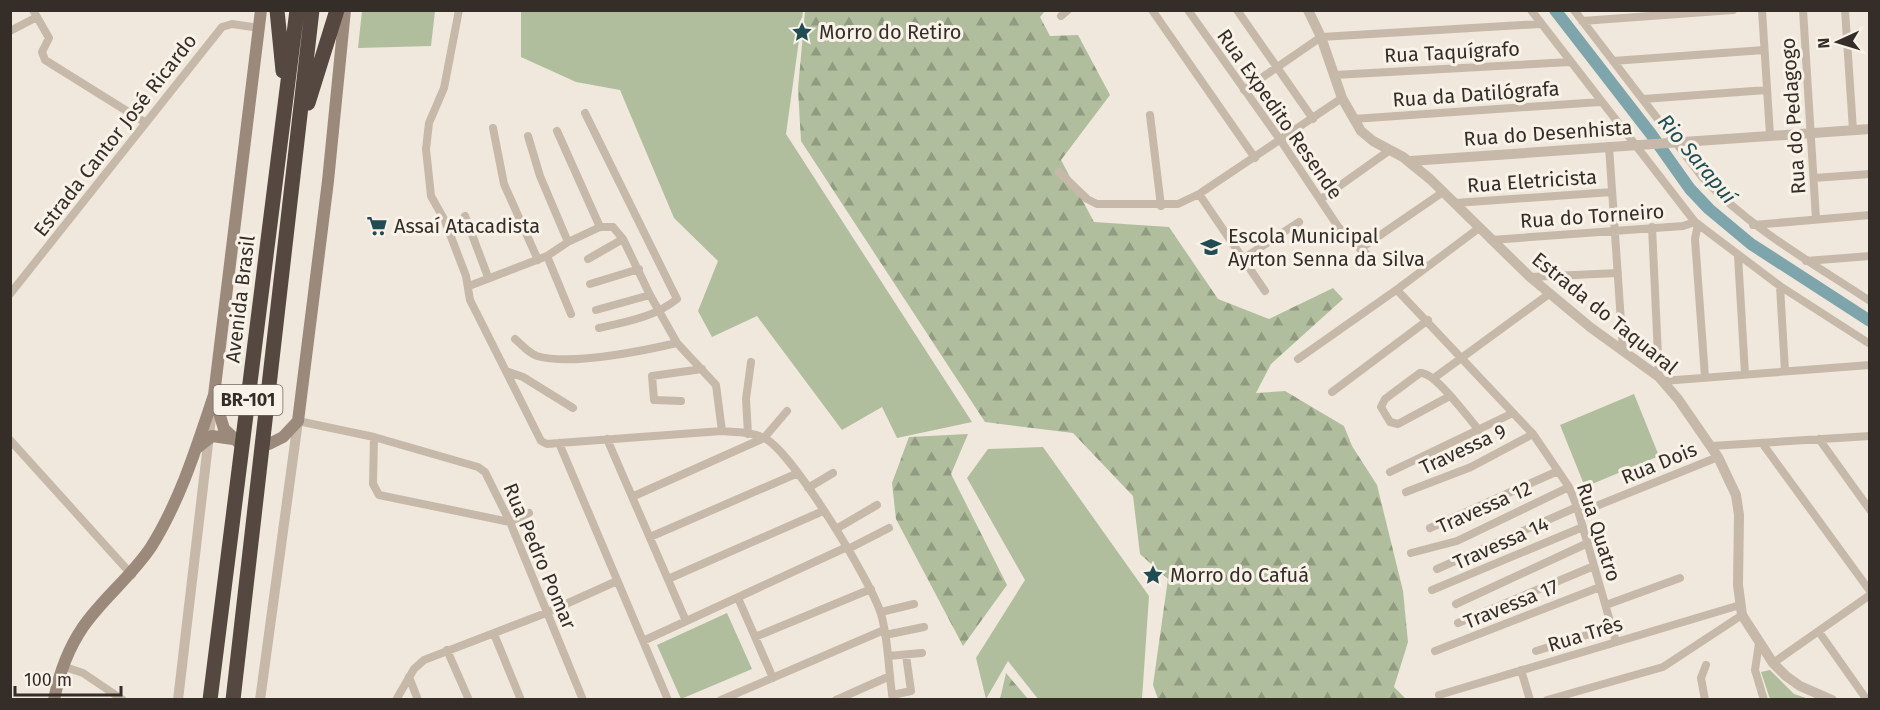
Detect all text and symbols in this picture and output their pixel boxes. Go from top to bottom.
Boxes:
north arrow [1808,12,1868,72]
place icon: Morro do Retiro [790,20,814,44]
place label: Morro do Retiro [819,20,961,44]
street label: Rua Expedito Resende [1212,24,1348,204]
street label: Estrada Cantor José Ricardo [28,29,202,241]
street label: Rua Taquígrafo [1384,36,1520,68]
street label: Rua do Pedagogo [1776,37,1810,195]
text: N [1814,37,1833,49]
street label: Rua da Datilógrafa [1392,76,1560,112]
water label: Rio Sarapuí [1652,109,1743,210]
street label: Rua do Desenhista [1463,115,1633,151]
street label: Rua Eletricista [1466,164,1598,198]
street label: Rua do Torneiro [1519,199,1665,233]
supermarket icon: Assaí Atacadista [365,214,389,238]
place label: Assaí Atacadista [394,214,540,238]
place label: Escola Municipal Ayrton Senna da Silva [1228,224,1425,271]
street label: Avenida Brasil [220,234,260,364]
school or university icon: Escola Municipal Ayrton Senna da Silva [1199,235,1223,259]
street label: Estrada do Taquaral [1527,247,1683,379]
road number: BR-101 [214,385,282,415]
street label: Travessa 9 [1416,418,1510,480]
street label: Rua Dois [1618,437,1700,489]
street label: Travessa 12 [1433,475,1535,539]
street label: Rua Pedro Pomar [498,479,582,633]
street label: Rua Quatro [1572,480,1626,584]
street label: Travessa 14 [1450,511,1553,575]
place icon: Morro do Cafuá [1141,563,1165,587]
place label: Morro do Cafuá [1170,563,1309,587]
street label: Travessa 17 [1460,574,1562,634]
street label: Rua Três [1545,611,1625,657]
scale bar [15,659,122,697]
text: 100 m [24,669,72,691]

